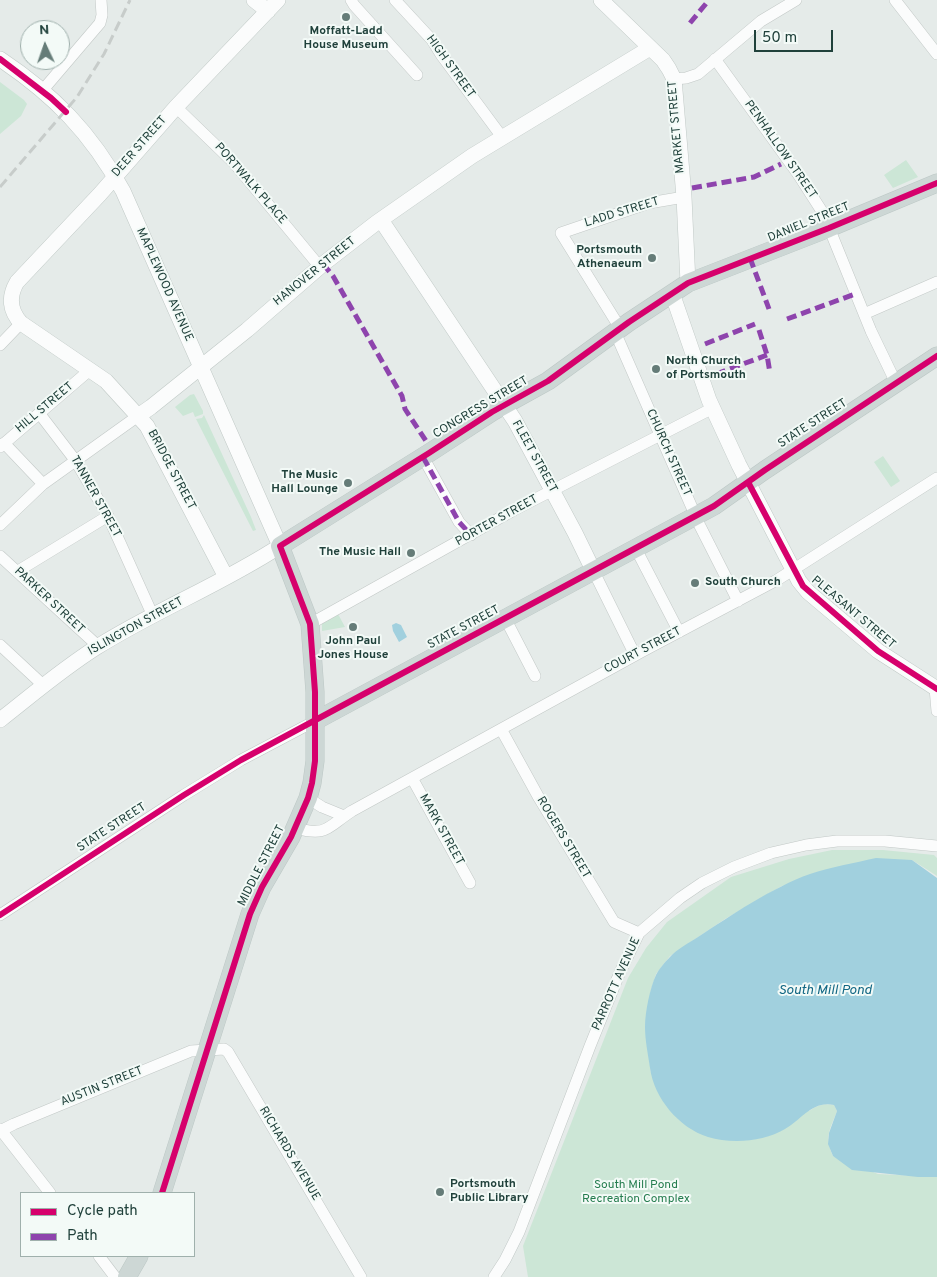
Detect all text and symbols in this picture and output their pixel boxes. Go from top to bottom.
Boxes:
marker: Moffatt-Ladd House Museum [340,11,352,23]
north arrow [20,20,70,70]
scale bar [757,20,836,52]
text: N [39,22,50,39]
place label: Moffatt-Ladd House Museum [304,25,388,53]
text: 50 m [762,29,797,48]
street label: HIGH STREET [422,33,478,101]
street label: MARKET STREET [666,80,688,174]
street label: PENHALLOW STREET [741,98,819,202]
street label: DEER STREET [110,113,170,181]
street label: PORTWALK PLACE [211,140,289,228]
street label: LADD STREET [583,195,661,231]
street label: DANIEL STREET [766,200,852,246]
street label: MAPLEWOOD AVENUE [132,226,196,344]
street label: HANOVER STREET [271,235,359,309]
place label: Portsmouth Athenaeum [576,244,642,272]
marker: Portsmouth Athenaeum [646,252,658,264]
place label: North Church of Portsmouth [666,355,746,383]
marker: North Church of Portsmouth [650,363,662,375]
street label: CONGRESS STREET [431,374,531,442]
street label: HILL STREET [13,380,77,436]
street label: STATE STREET [776,396,850,452]
street label: CHURCH STREET [642,407,694,499]
street label: FLEET STREET [508,418,560,496]
street label: BRIDGE STREET [144,427,198,513]
street label: TANNER STREET [67,453,123,541]
place label: The Music Hall Lounge [271,469,338,497]
marker: The Music Hall Lounge [342,477,354,489]
street label: PORTER STREET [453,492,541,550]
place label: The Music Hall [319,546,401,560]
marker: The Music Hall [405,547,417,559]
street label: PARKER STREET [11,565,87,637]
street label: PLEASANT STREET [808,574,898,652]
place label: South Church [705,576,781,590]
marker: South Church [689,577,701,589]
street label: ISLINGTON STREET [86,595,186,659]
street label: STATE STREET [426,603,502,653]
marker: John Paul Jones House [347,621,359,633]
street label: COURT STREET [602,625,684,677]
place label: John Paul Jones House [317,635,389,663]
street label: MARK STREET [416,792,466,868]
street label: ROGERS STREET [533,794,593,882]
street label: STATE STREET [75,800,149,856]
street label: MIDDLE STREET [235,823,289,909]
street label: PARROTT AVENUE [590,935,644,1033]
water label: South Mill Pond [778,983,872,999]
street label: AUSTIN STREET [59,1064,145,1110]
street label: RICHARDS AVENUE [255,1104,323,1204]
place label: Portsmouth Public Library [450,1178,529,1206]
park label: South Mill Pond Recreation Complex [582,1179,690,1207]
marker: Portsmouth Public Library [434,1186,446,1198]
legend [20,1192,195,1257]
text: Cycle path [67,1202,138,1221]
text: Path [67,1227,98,1246]

